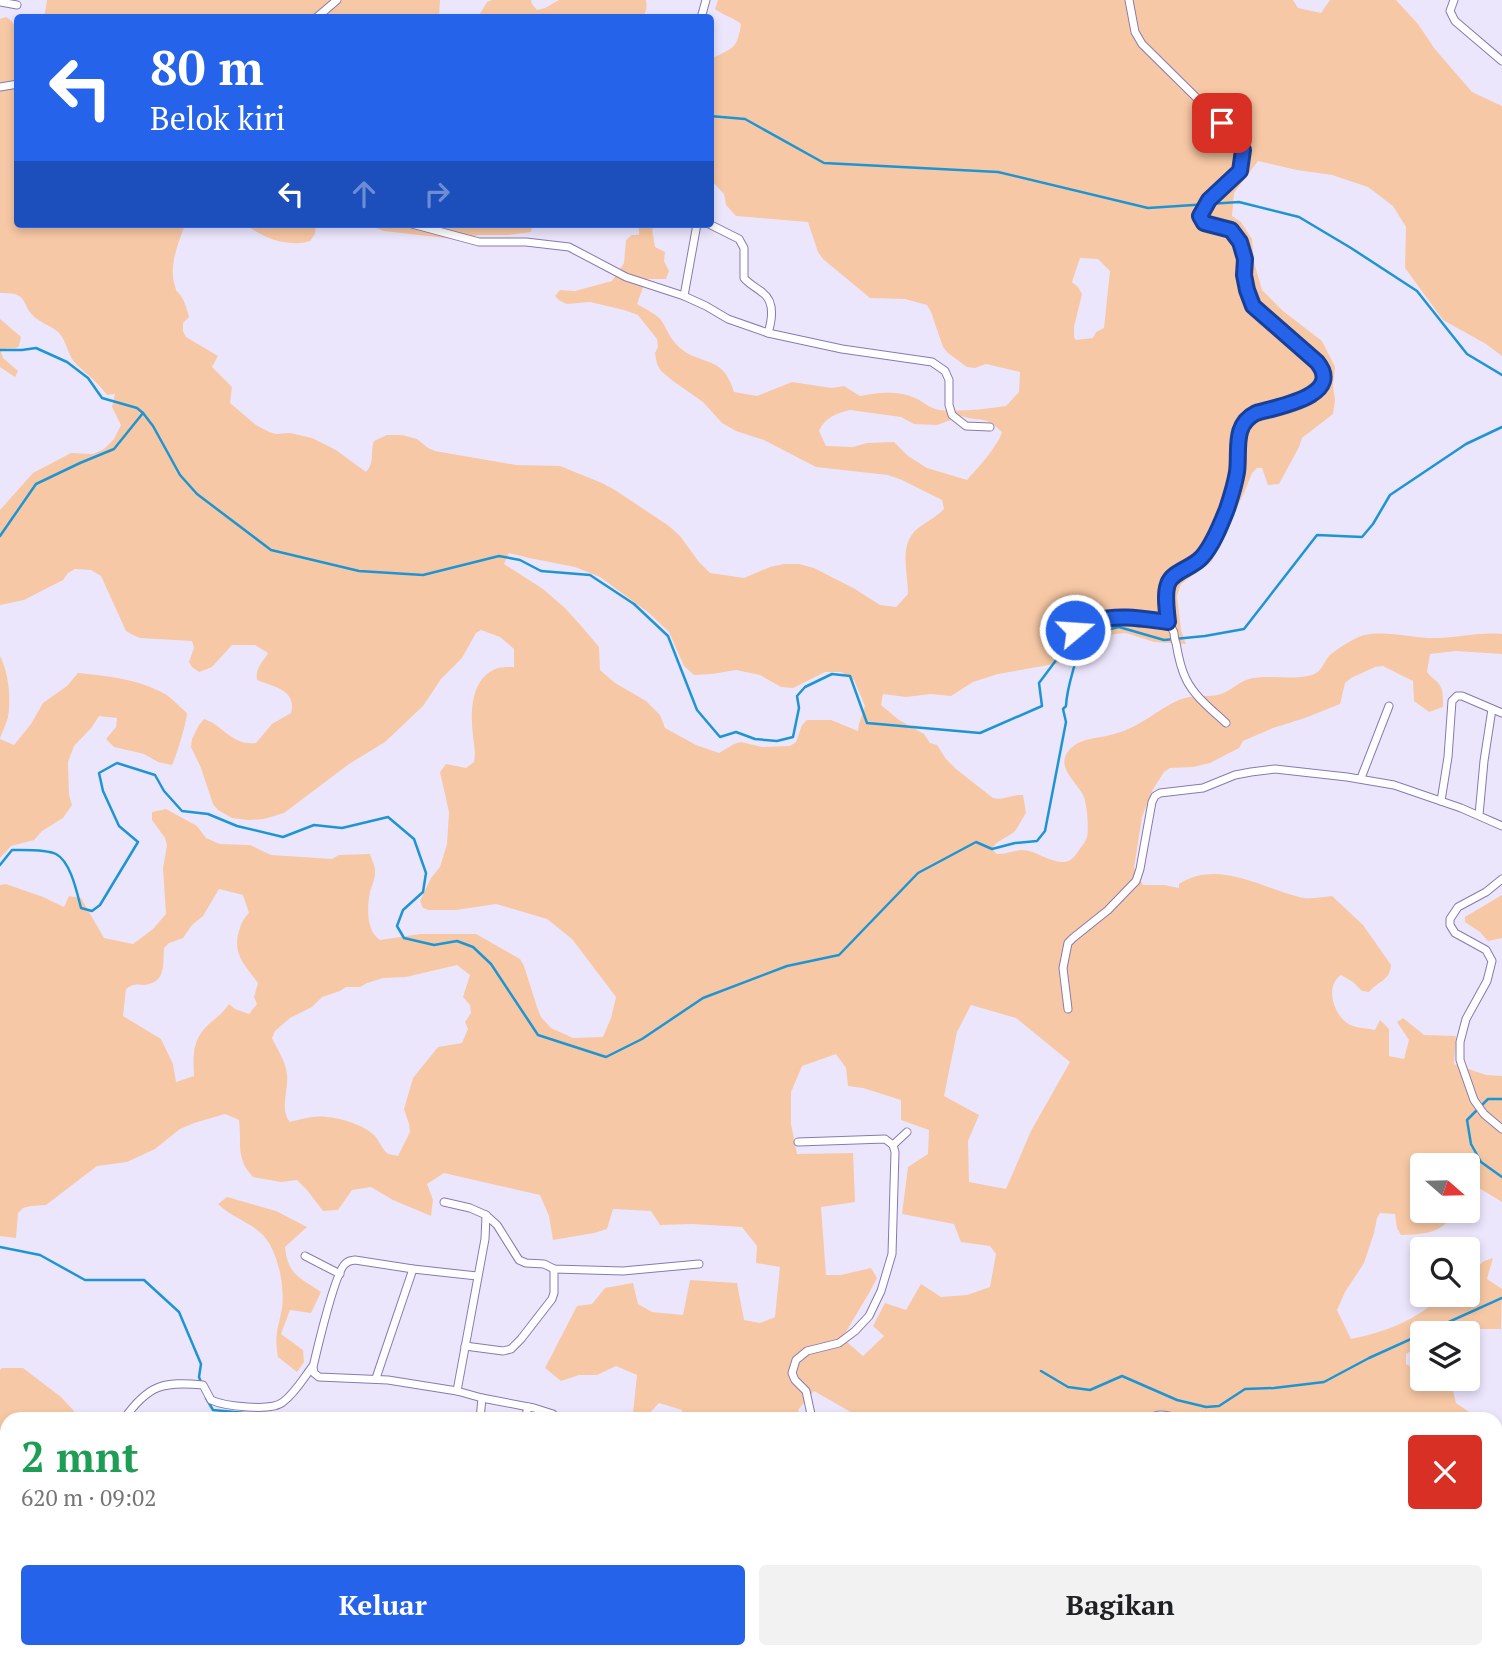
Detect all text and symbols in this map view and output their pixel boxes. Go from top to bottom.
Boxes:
text: 80 m [150,34,264,99]
icon: left [35,42,126,133]
pin [1192,93,1252,153]
text: Belok kiri [150,97,285,139]
icon: arrive [1203,104,1241,142]
icon: left [272,175,310,213]
icon: ahead [345,175,383,213]
icon: right [418,175,456,213]
position arrow [1038,593,1112,667]
north arrow [1410,1153,1480,1223]
map controls [1410,1153,1480,1391]
button: search [1410,1237,1480,1307]
button: layers [1410,1321,1480,1391]
text: 2 mnt [21,1428,139,1484]
button: close [1408,1435,1482,1509]
text: 620 m · 09:02 [21,1482,156,1513]
button: Keluar [21,1565,745,1645]
button: Bagikan [759,1565,1482,1645]

